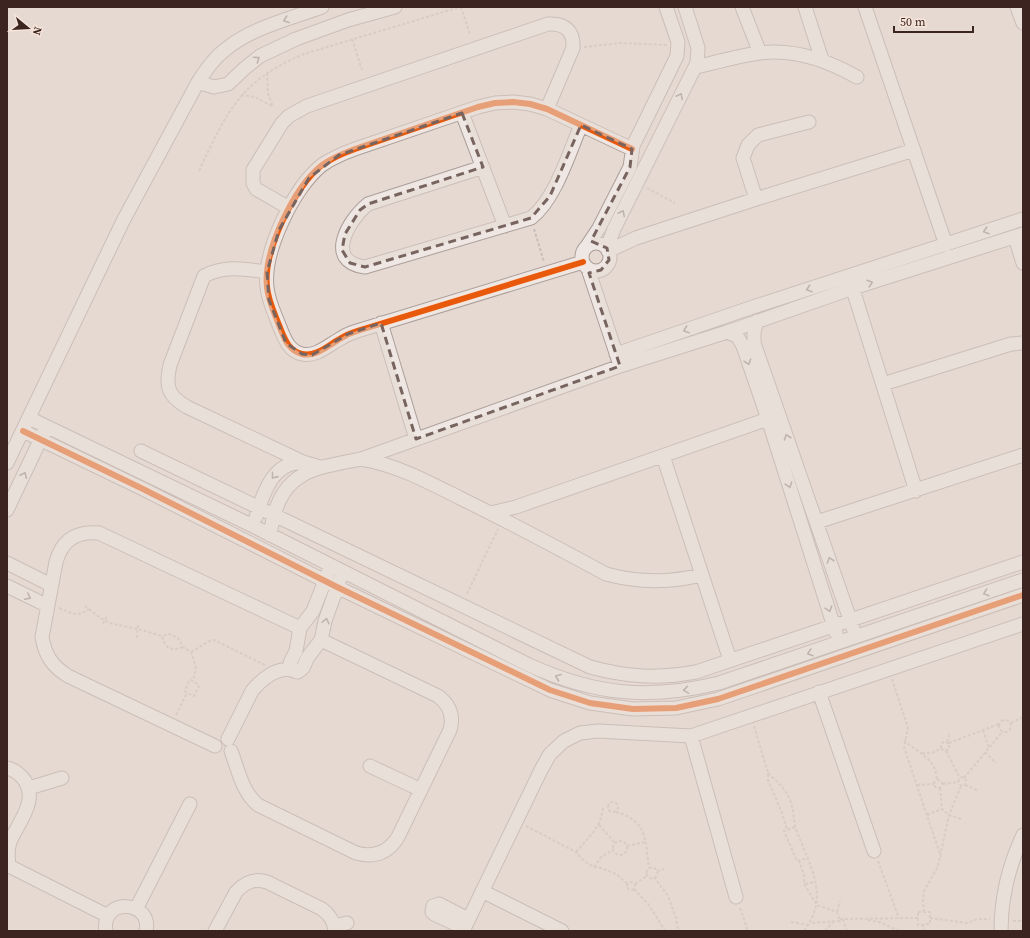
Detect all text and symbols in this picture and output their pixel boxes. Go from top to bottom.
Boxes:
north arrow [8,8,48,48]
scale bar [894,8,973,34]
text: 50 m [900,14,926,30]
one-way arrow [282,16,289,24]
text: N [29,25,45,37]
one-way arrow [253,57,260,64]
one-way arrow [675,93,683,100]
one-way arrow [617,209,625,217]
one-way arrow [983,227,990,235]
one-way arrow [866,279,873,288]
one-way arrow [806,284,813,293]
one-way arrow [682,326,689,334]
one-way arrow [743,358,752,365]
one-way arrow [784,434,792,441]
one-way arrow [19,471,27,479]
one-way arrow [272,471,279,479]
one-way arrow [784,481,793,488]
one-way arrow [826,557,835,564]
one-way arrow [983,588,990,597]
one-way arrow [24,592,32,600]
one-way arrow [824,605,833,612]
one-way arrow [321,618,329,624]
one-way arrow [807,648,814,656]
one-way arrow [554,674,561,682]
one-way arrow [683,685,689,694]

